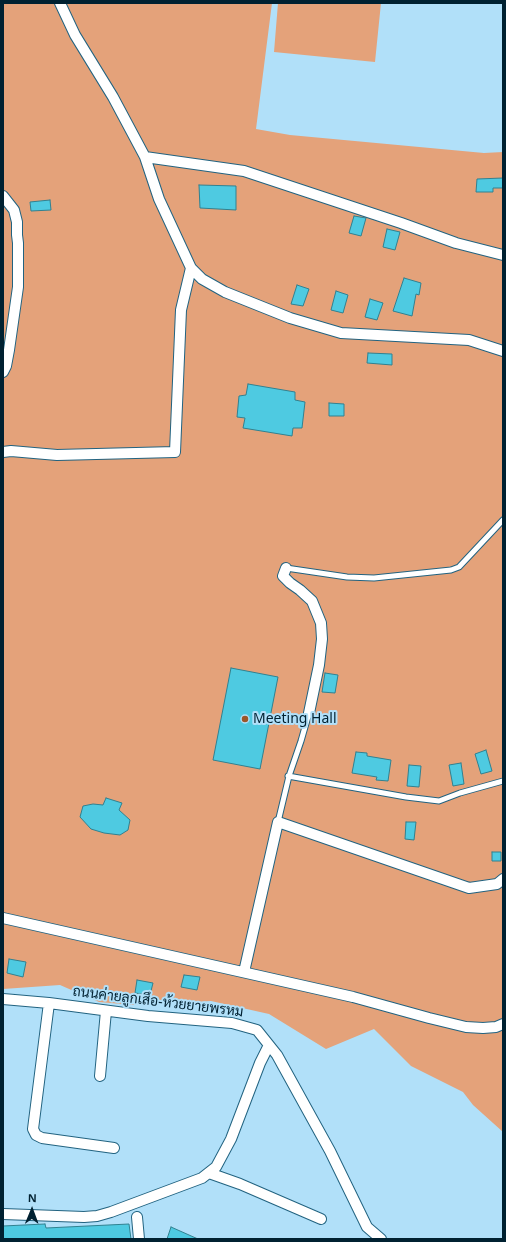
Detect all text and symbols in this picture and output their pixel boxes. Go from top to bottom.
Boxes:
place label: Meeting Hall [253,711,337,727]
marker: Meeting Hall [240,714,250,724]
street label: ถนนค่ายลูกเสึอ-ห้วยยายพรหม [72,983,244,1021]
north arrow [12,1190,52,1230]
text: N [28,1190,37,1205]

